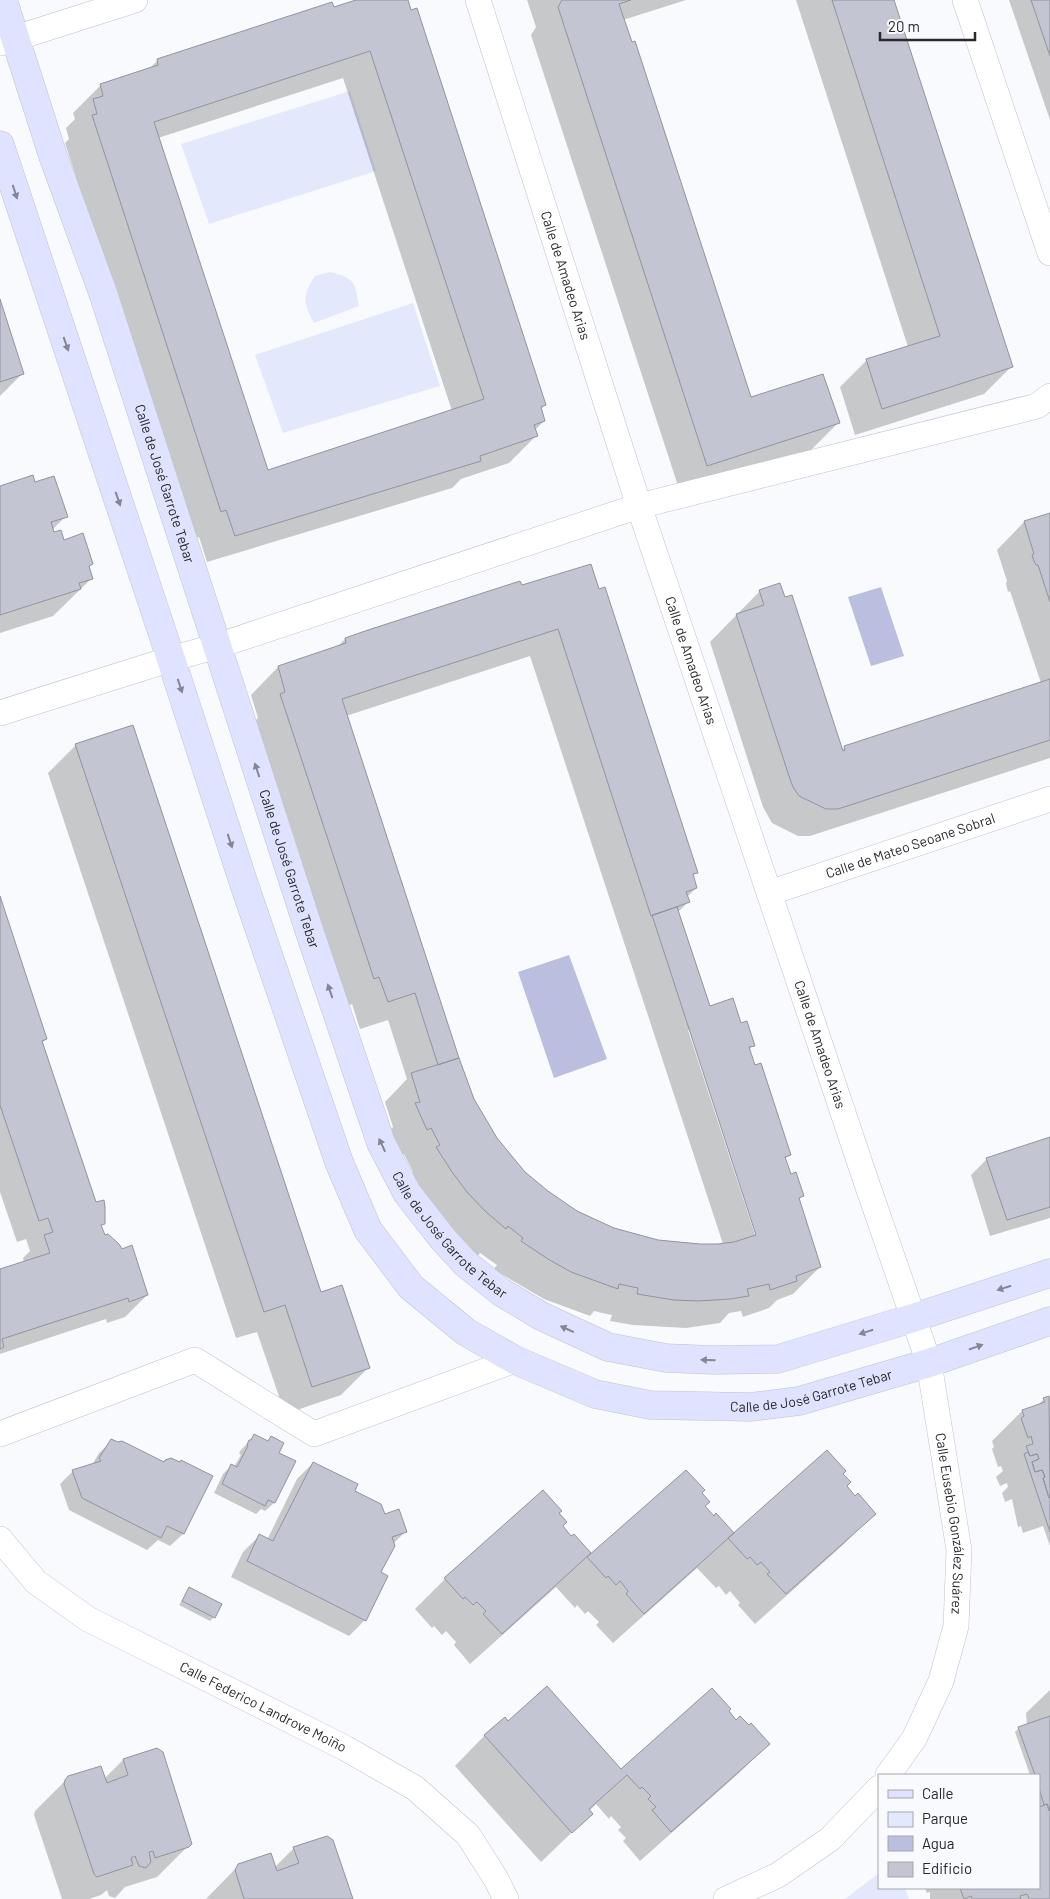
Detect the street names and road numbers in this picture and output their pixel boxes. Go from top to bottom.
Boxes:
street label: Calle de Amadeo Arias [538,209,595,342]
street label: Calle de José Garrote Tebar [132,402,199,565]
street label: Calle de Amadeo Arias [662,594,721,727]
street label: Calle de José Garrote Tebar [256,787,324,950]
street label: Calle de Mateo Seoane Sobral [823,809,997,881]
street label: Calle de Amadeo Arias [791,978,850,1111]
street label: Calle de José Garrote Tebar [389,1168,510,1302]
street label: Calle de José Garrote Tebar [730,1365,894,1415]
street label: Calle Eusebio González Suárez [932,1432,968,1615]
street label: Calle Federico Landrove Moiño [177,1658,350,1755]

